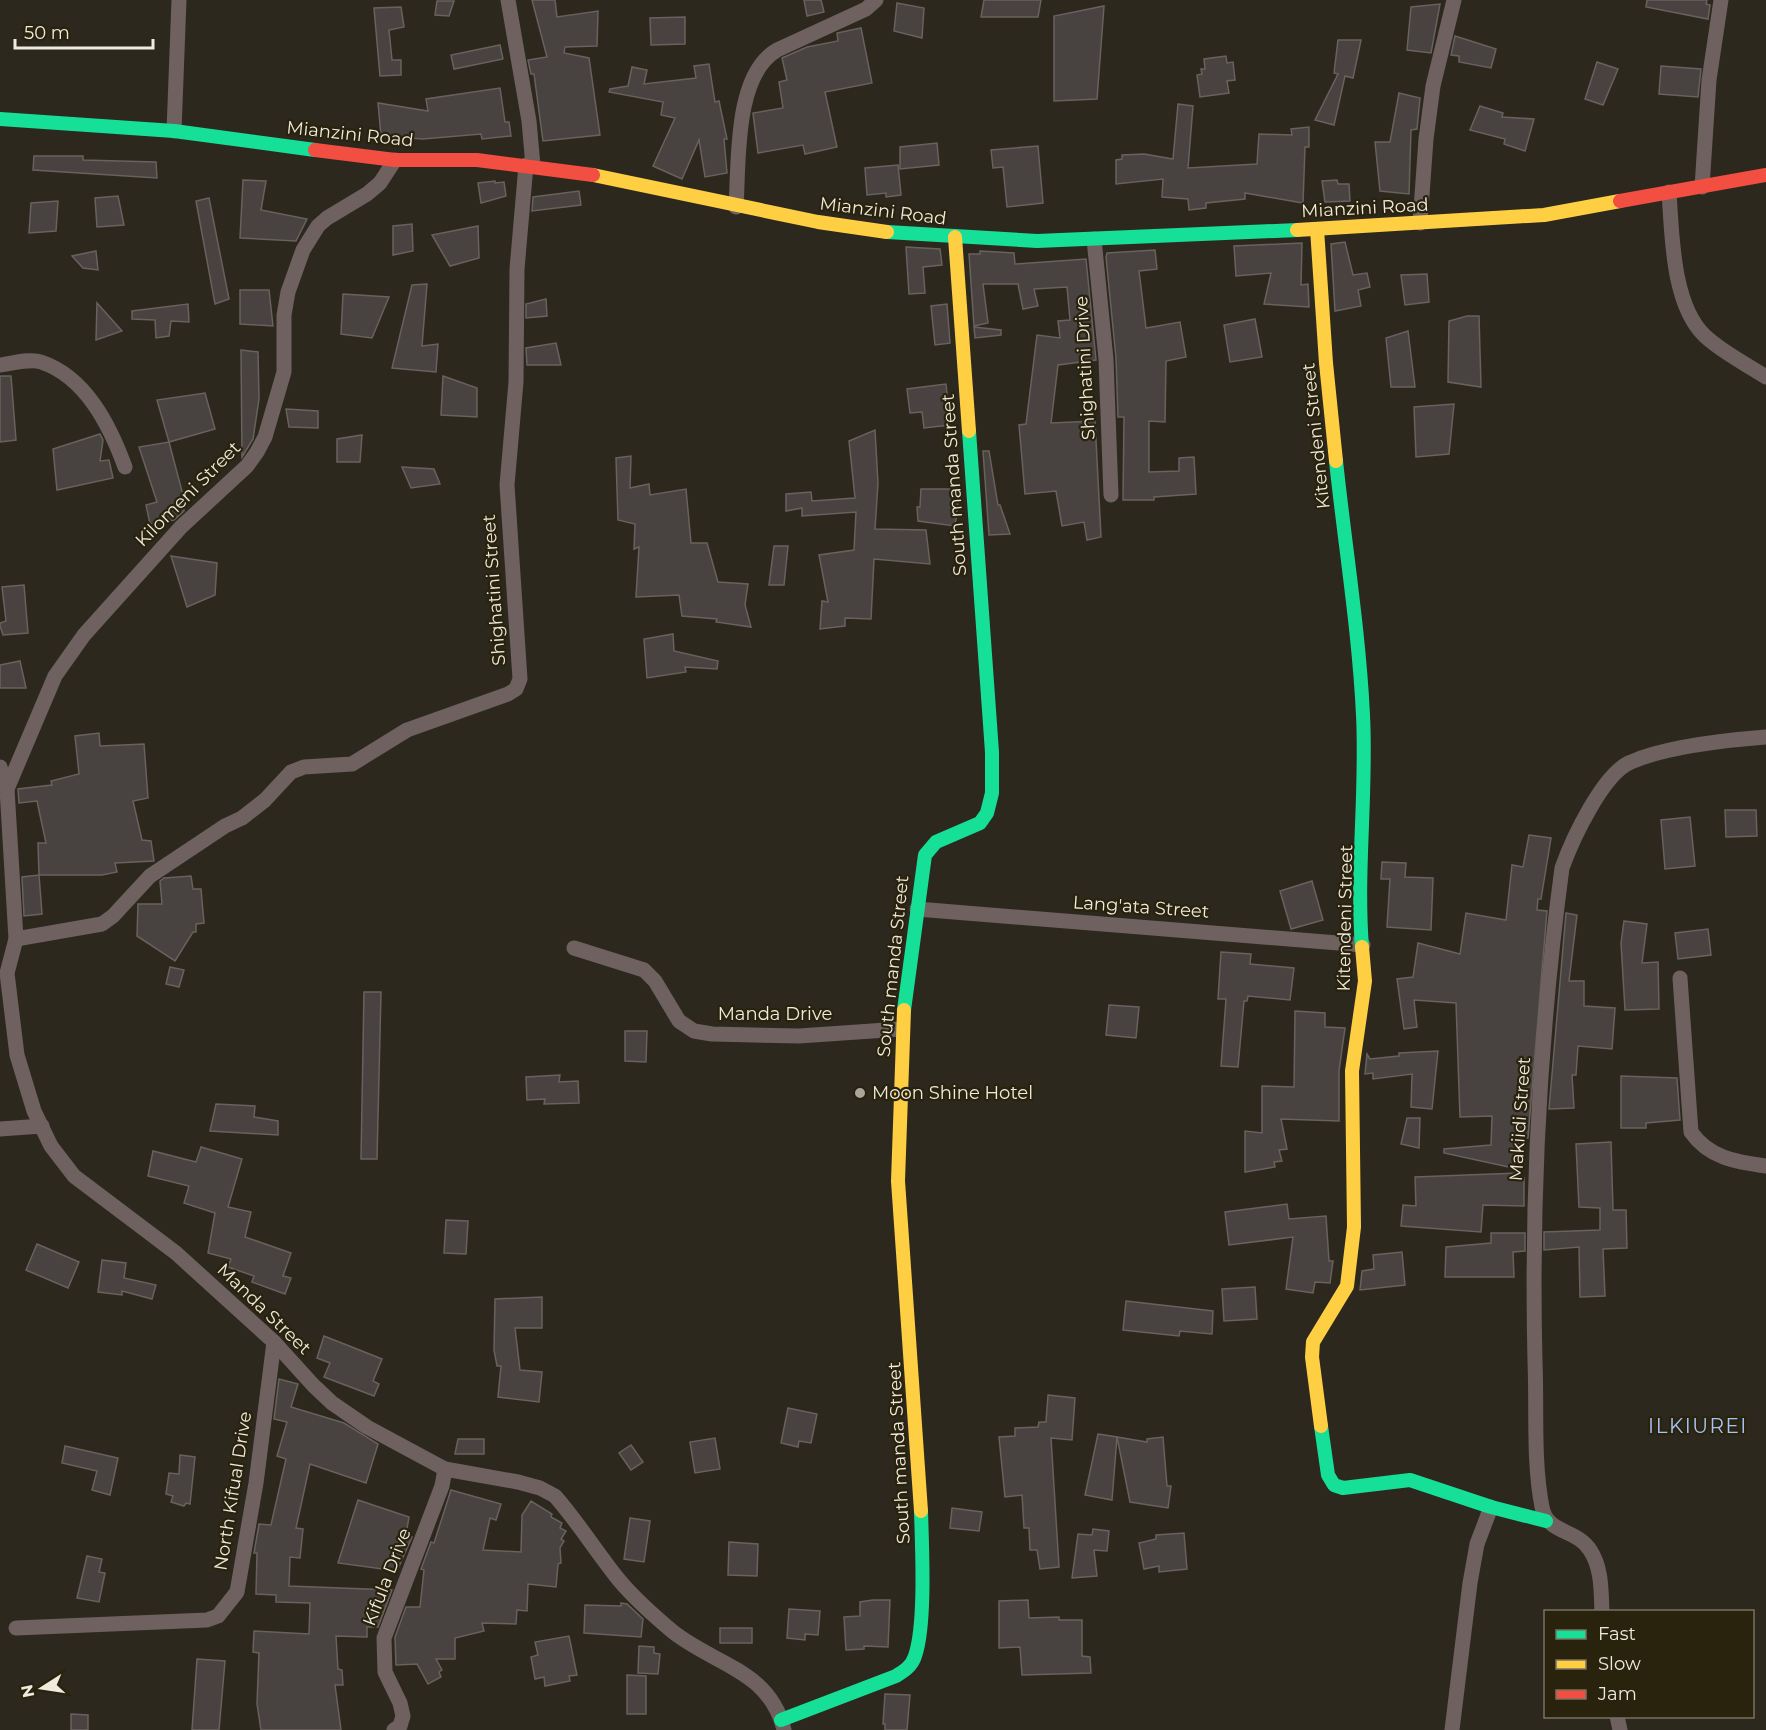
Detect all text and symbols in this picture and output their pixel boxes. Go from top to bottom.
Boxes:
scale bar [15,12,153,50]
text: 50 m [24,22,70,44]
street label: Mianzini Road [285,116,415,152]
street label: Mianzini Road [818,192,948,230]
street label: Mianzini Road [1301,194,1429,222]
street label: Shighatini Drive [1070,295,1100,441]
street label: Kitendeni Street [1297,362,1335,510]
street label: South manda Street [937,393,971,577]
street label: Kilomeni Street [131,437,245,551]
street label: Shighatini Street [478,514,510,666]
street label: Kitendeni Street [1333,844,1357,992]
street label: South manda Street [873,874,913,1058]
street label: Lang'ata Street [1072,891,1210,923]
street label: Manda Drive [718,1003,832,1025]
street label: Makiidi Street [1505,1056,1535,1182]
place label: Moon Shine Hotel [872,1082,1033,1104]
marker: Moon Shine Hotel [853,1086,867,1100]
street label: Manda Street [213,1259,315,1359]
street label: South manda Street [883,1361,915,1545]
street label: North Kifual Drive [210,1410,256,1572]
district label: ILKIUREI [1648,1414,1748,1438]
street label: Kifula Drive [358,1525,416,1629]
legend [1544,1610,1754,1718]
text: Fast [1598,1623,1636,1645]
text: Slow [1598,1653,1641,1675]
north arrow [12,1658,72,1718]
text: N [17,1683,38,1699]
text: Jam [1597,1683,1637,1705]

